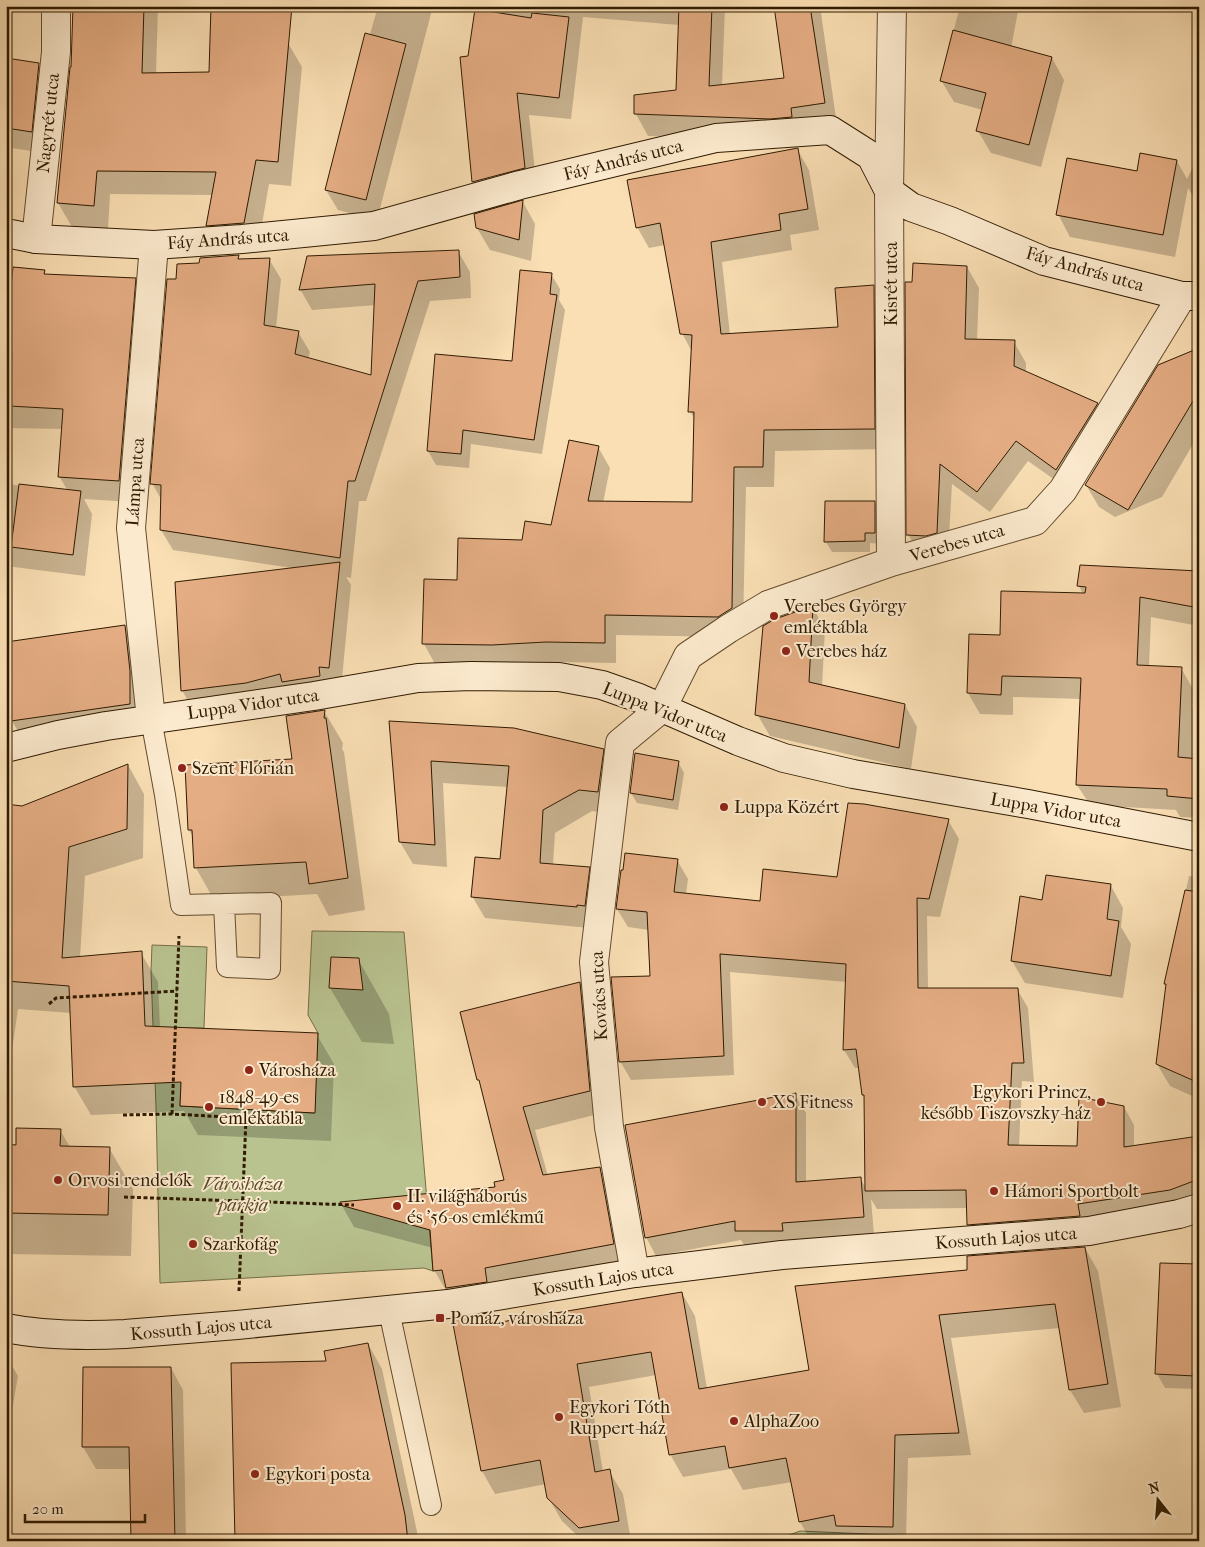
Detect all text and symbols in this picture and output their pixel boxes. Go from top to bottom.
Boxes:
street label: Nagyrét utca [33,71,64,174]
street label: Fáy András utca [561,135,686,185]
street label: Fáy András utca [166,225,290,254]
street label: Kisrét utca [881,241,902,326]
street label: Fáy András utca [1023,243,1147,297]
street label: Lámpa utca [122,436,149,527]
street label: Verebes utca [906,520,1008,567]
place label: Verebes György emléktábla [783,596,908,638]
marker: Verebes György emléktábla [768,610,780,622]
place label: Verebes ház [795,641,887,662]
marker: Verebes ház [780,645,792,657]
street label: Luppa Vidor utca [599,678,731,747]
street label: Luppa Vidor utca [186,685,321,724]
place label: Szent Flórián [192,758,295,779]
marker: Szent Flórián [176,762,188,774]
street label: Luppa Vidor utca [989,789,1124,832]
place label: Luppa Közért [734,797,840,818]
marker: Luppa Közért [718,801,730,813]
street label: Kovács utca [587,950,612,1041]
place label: Városháza [258,1060,337,1081]
marker: Városháza [243,1064,255,1076]
place label: Egykori Princz, később Tiszovszky-ház [921,1082,1091,1124]
place label: 1848-49-es emléktábla [219,1087,304,1129]
place label: XS Fitness [772,1092,853,1113]
marker: XS Fitness [756,1096,768,1108]
marker: Egykori Princz, később Tiszovszky-ház [1095,1096,1107,1108]
marker: 1848-49-es emléktábla [203,1101,215,1113]
place label: Orvosi rendelők [68,1170,193,1191]
marker: Orvosi rendelők [52,1174,64,1186]
park label: Városháza parkja [203,1174,283,1216]
place label: Hámori Sportbolt [1004,1181,1140,1202]
marker: Hámori Sportbolt [988,1185,1000,1197]
place label: II. világháborús és '56-os emlékmű [407,1186,544,1228]
marker: II. világháborús és '56-os emlékmű [391,1200,403,1212]
street label: Kossuth Lajos utca [935,1223,1078,1254]
place label: Szarkofág [203,1234,278,1255]
marker: Szarkofág [187,1238,199,1250]
street label: Kossuth Lajos utca [531,1258,675,1301]
place label: Pomáz, városháza [450,1308,584,1329]
street label: Kossuth Lajos utca [129,1312,273,1345]
marker: Pomáz, városháza [434,1312,446,1324]
place label: Egykori Tóth Ruppert-ház [569,1397,670,1439]
marker: Egykori Tóth Ruppert-ház [553,1411,565,1423]
place label: AlphaZoo [743,1411,819,1432]
marker: AlphaZoo [728,1415,740,1427]
place label: Egykori posta [265,1464,371,1485]
marker: Egykori posta [249,1468,261,1480]
north arrow [1132,1474,1182,1524]
text: N [1147,1478,1162,1498]
scale bar [25,1492,145,1524]
text: 20 m [32,1500,64,1518]

